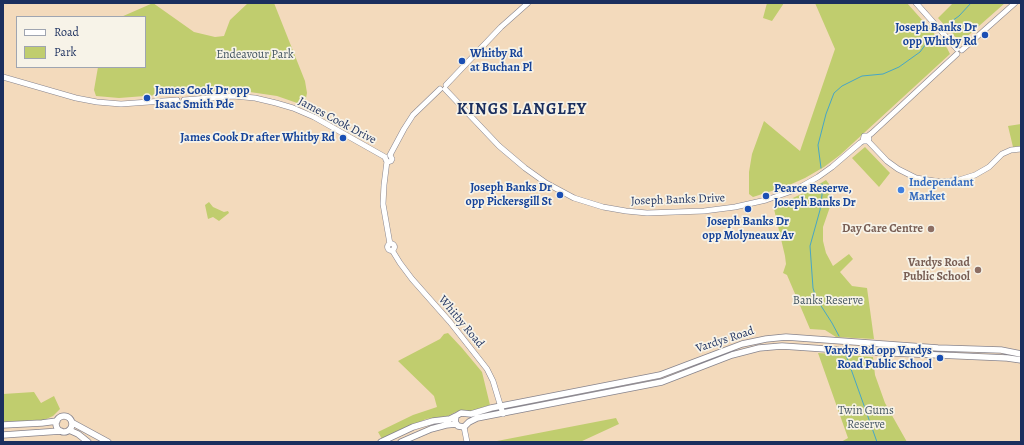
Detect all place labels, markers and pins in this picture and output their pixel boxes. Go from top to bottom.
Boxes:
place label: Joseph Banks Dr opp Whitby Rd [895,21,977,49]
marker: Joseph Banks Dr opp Whitby Rd [980,30,990,40]
place label: Whitby Rd at Buchan Pl [470,47,532,75]
marker: Whitby Rd at Buchan Pl [457,56,467,66]
place label: James Cook Dr opp Isaac Smith Pde [155,84,249,112]
marker: James Cook Dr opp Isaac Smith Pde [142,93,152,103]
place label: James Cook Dr after Whitby Rd [180,131,335,145]
marker: James Cook Dr after Whitby Rd [338,133,348,143]
place label: Independant Market [909,176,974,204]
place label: Joseph Banks Dr opp Pickersgill St [465,181,552,209]
place label: Pearce Reserve, Joseph Banks Dr [774,182,856,210]
marker: Independant Market [896,185,906,195]
marker: Joseph Banks Dr opp Pickersgill St [555,190,565,200]
marker: Pearce Reserve, Joseph Banks Dr [761,191,771,201]
marker: Joseph Banks Dr opp Molyneaux Av [743,204,753,214]
place label: Joseph Banks Dr opp Molyneaux Av [702,215,794,243]
place label: Day Care Centre [842,222,923,236]
marker: Day Care Centre [926,224,936,234]
place label: Vardys Road Public School [903,256,970,284]
marker: Vardys Road Public School [973,265,983,275]
place label: Vardys Rd opp Vardys Road Public School [825,344,932,372]
marker: Vardys Rd opp Vardys Road Public School [935,353,945,363]

